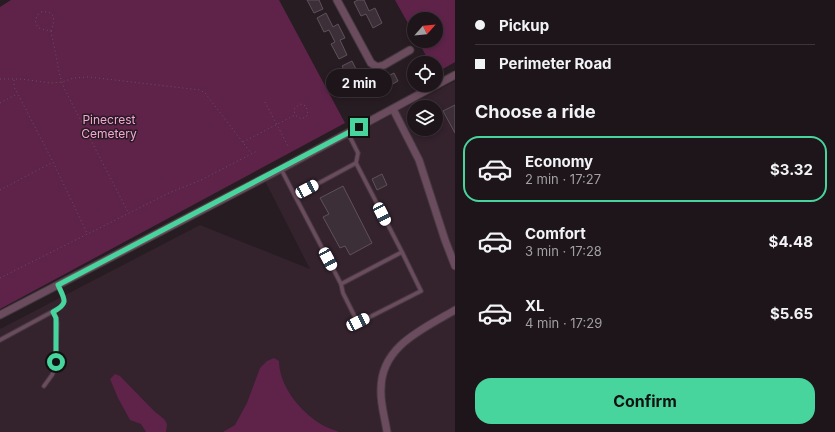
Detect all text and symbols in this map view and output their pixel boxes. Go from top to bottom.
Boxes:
north arrow [407,12,443,48]
map controls [407,12,443,136]
text: Pickup [499,16,549,35]
text: Perimeter Road [499,54,612,73]
button: locate [407,56,443,92]
callout: 2 min [326,69,392,97]
text: 2 min [342,75,376,91]
button: layers [407,100,443,136]
text: Choose a ride [475,101,596,122]
park label: Pinecrest Cemetery [81,112,137,141]
route end [350,118,368,136]
icon: car [477,151,513,187]
text: Economy [525,152,593,171]
text: $3.32 [770,160,813,179]
text: 2 min · 17:27 [525,171,601,187]
car [294,178,320,200]
car [371,201,393,227]
icon: car [477,223,513,259]
text: Comfort [525,224,586,243]
text: $4.48 [769,232,813,251]
text: 3 min · 17:28 [525,243,602,259]
car [317,246,339,272]
icon: car [477,295,513,331]
text: XL [525,296,545,315]
text: $5.65 [770,304,813,323]
car [345,311,371,333]
text: 4 min · 17:29 [525,315,602,331]
route start [47,353,65,371]
button: Confirm [475,378,815,424]

